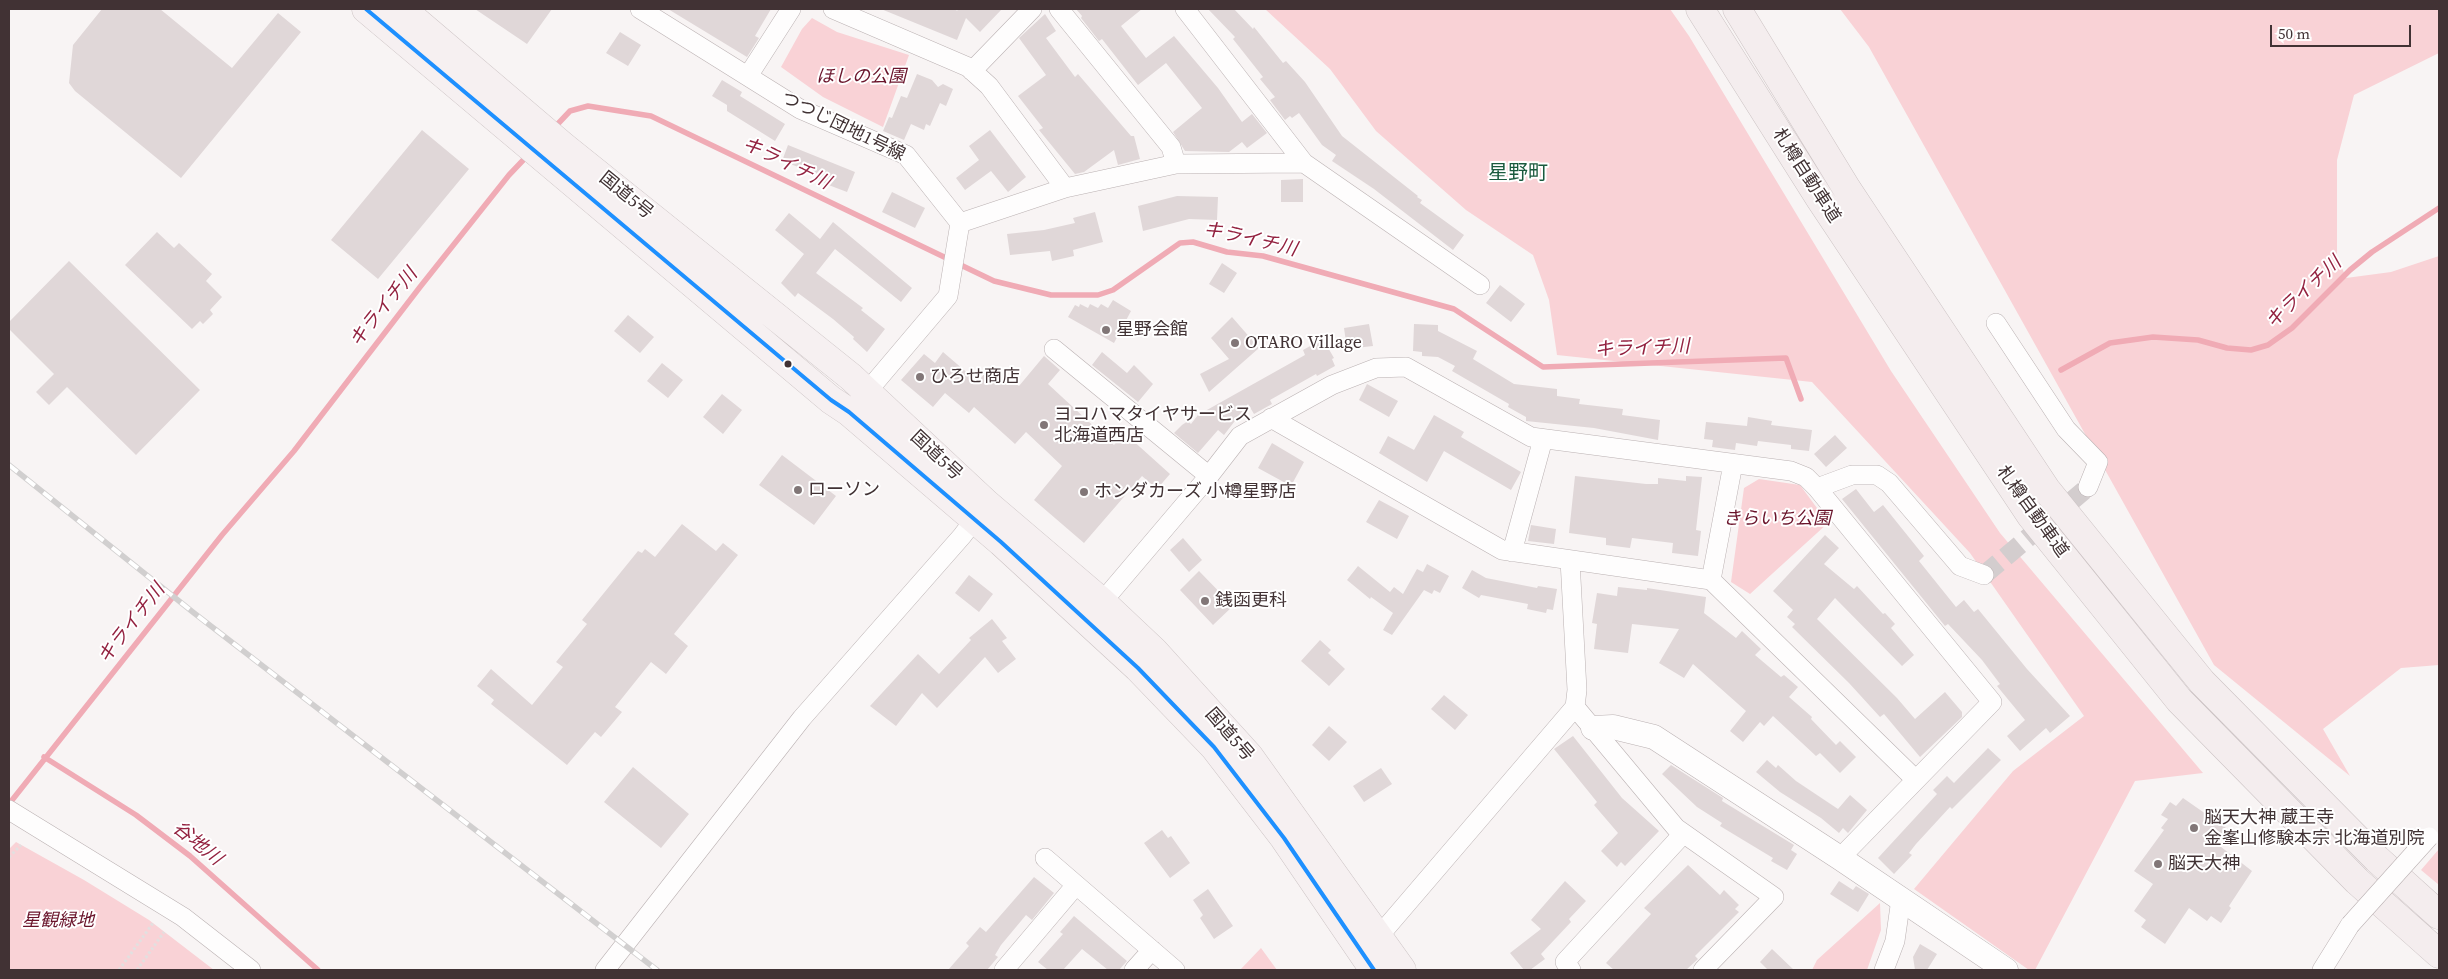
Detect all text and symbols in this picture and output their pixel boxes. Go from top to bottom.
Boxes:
scale bar [2273,15,2414,47]
text: 50 m [2278,23,2310,44]
park label: ほしの公園 [816,66,906,88]
street label: つつじ団地1号線 [778,88,908,166]
street label: 札樽自動車道 [1768,125,1844,227]
water label: キライチ川 [738,133,834,195]
district label: 星野町 [1488,162,1548,186]
street label: 国道5号 [595,168,657,224]
water label: キライチ川 [1201,218,1299,262]
water label: キライチ川 [2261,252,2347,334]
water label: キライチ川 [345,264,423,352]
place label: 星野会館 [1116,319,1188,341]
marker: 星野会館 [1100,324,1112,336]
place label: OTARO Village [1245,332,1362,354]
water label: キライチ川 [1594,336,1690,362]
marker: OTARO Village [1229,337,1241,349]
unlabelled marker [783,359,793,369]
place label: ひろせ商店 [930,366,1020,388]
marker: ひろせ商店 [914,371,926,383]
place label: ヨコハマタイヤサービス 北海道西店 [1054,404,1252,446]
marker: ヨコハマタイヤサービス 北海道西店 [1038,419,1050,431]
street label: 国道5号 [906,427,966,485]
street label: 札樽自動車道 [1992,462,2072,562]
place label: ローソン [808,479,880,501]
place label: ホンダカーズ 小樽星野店 [1094,481,1296,503]
marker: ローソン [792,484,804,496]
marker: ホンダカーズ 小樽星野店 [1078,486,1090,498]
park label: きらいち公園 [1723,508,1831,530]
water label: キライチ川 [94,580,170,668]
place label: 銭函更科 [1215,590,1287,612]
marker: 銭函更科 [1199,595,1211,607]
street label: 国道5号 [1200,704,1258,766]
place label: 脳天大神 蔵王寺 金峯山修験本宗 北海道別院 [2204,807,2424,850]
water label: 谷地川 [168,817,226,871]
marker: 脳天大神 蔵王寺 金峯山修験本宗 北海道別院 [2188,822,2200,834]
place label: 脳天大神 [2168,853,2240,875]
marker: 脳天大神 [2152,858,2164,870]
park label: 星観緑地 [22,910,94,932]

